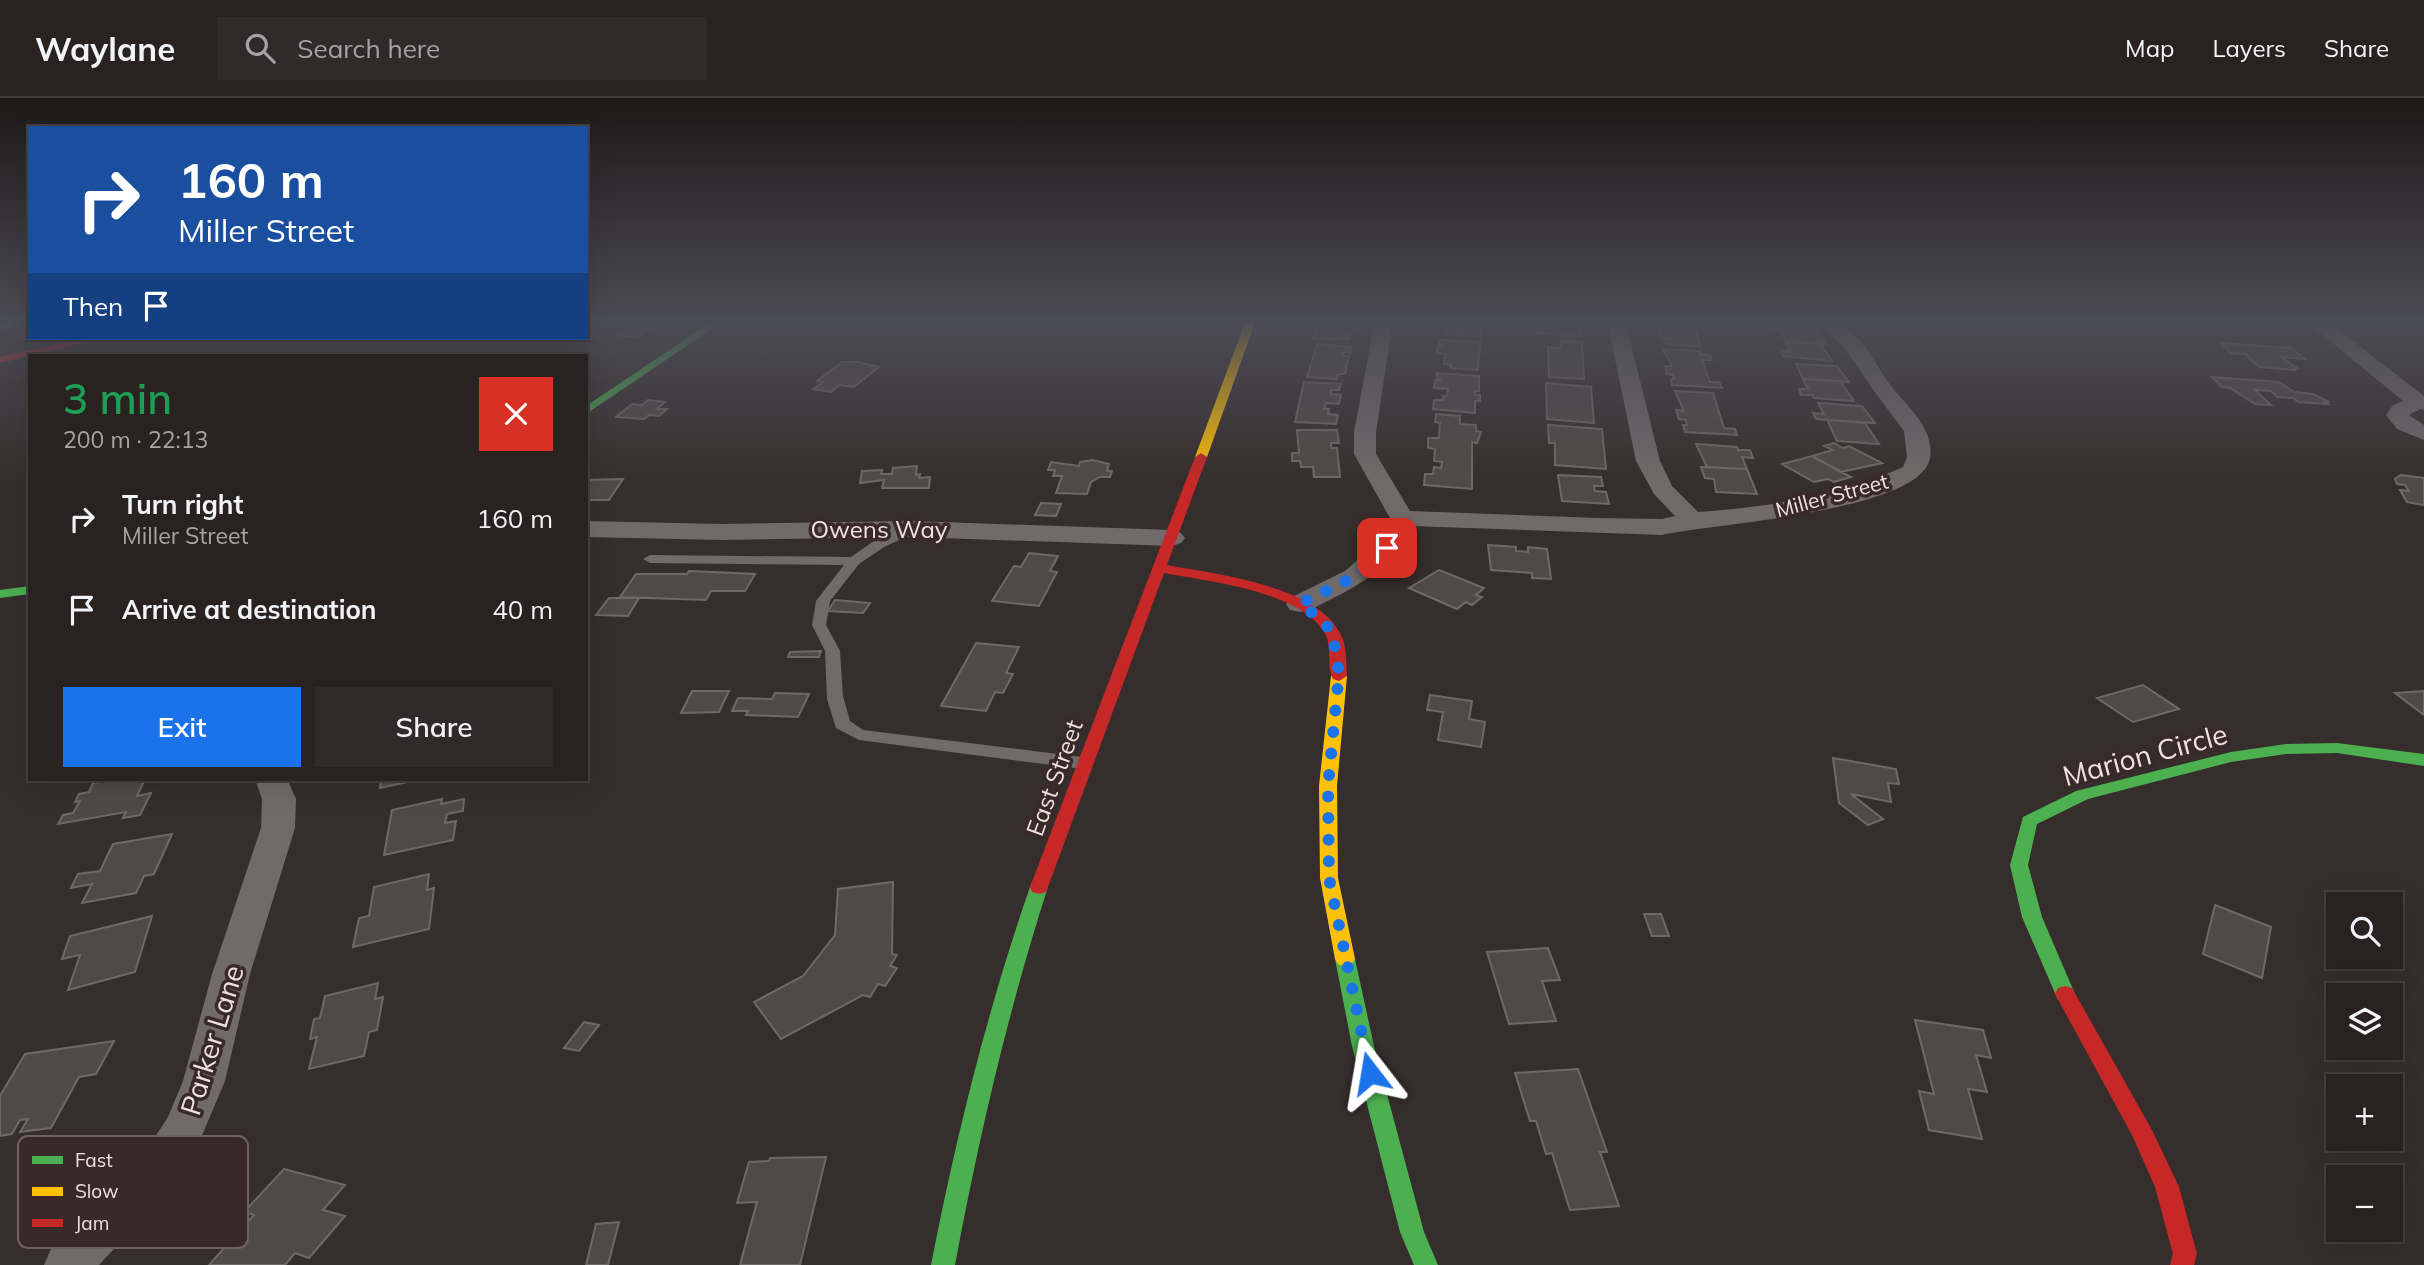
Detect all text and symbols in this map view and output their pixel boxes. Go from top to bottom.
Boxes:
search box [217,17,707,80]
text: Waylane [35,28,175,69]
icon: search [241,29,279,67]
text: Search here [297,32,440,65]
text: Map [2125,33,2174,63]
text: Layers [2212,33,2286,63]
text: Share [2324,33,2389,63]
text: 160 m [178,149,324,210]
icon: right [63,154,154,245]
text: Miller Street [178,210,354,250]
icon: arrive [137,287,175,325]
text: Then [63,290,123,323]
text: 3 min [63,372,172,425]
button: close [479,377,553,451]
text: 200 m · 22:13 [63,425,208,454]
street label: Miller Street [1773,468,1891,523]
text: Turn right [122,488,243,521]
icon: right [63,500,101,538]
text: 160 m [477,502,553,535]
street label: Owens Way [811,514,948,544]
pin [1357,518,1417,578]
text: Miller Street [122,521,249,550]
icon: arrive [1368,529,1406,567]
icon: arrive [63,591,101,629]
text: Arrive at destination [122,593,377,626]
text: 40 m [492,593,553,626]
button: Exit [63,687,301,767]
button: Share [315,687,553,767]
street label: East Street [1019,716,1089,840]
street label: Marion Circle [2059,716,2231,793]
map controls [2326,892,2403,1242]
button: search [2326,892,2403,969]
street label: Parker Lane [172,961,251,1119]
button: layers [2326,983,2403,1060]
position arrow [1333,1036,1407,1110]
button: + [2326,1074,2403,1151]
legend [18,1136,248,1248]
text: Fast [75,1148,113,1172]
button: − [2326,1165,2403,1242]
text: Slow [75,1179,119,1203]
text: Jam [75,1211,109,1235]

